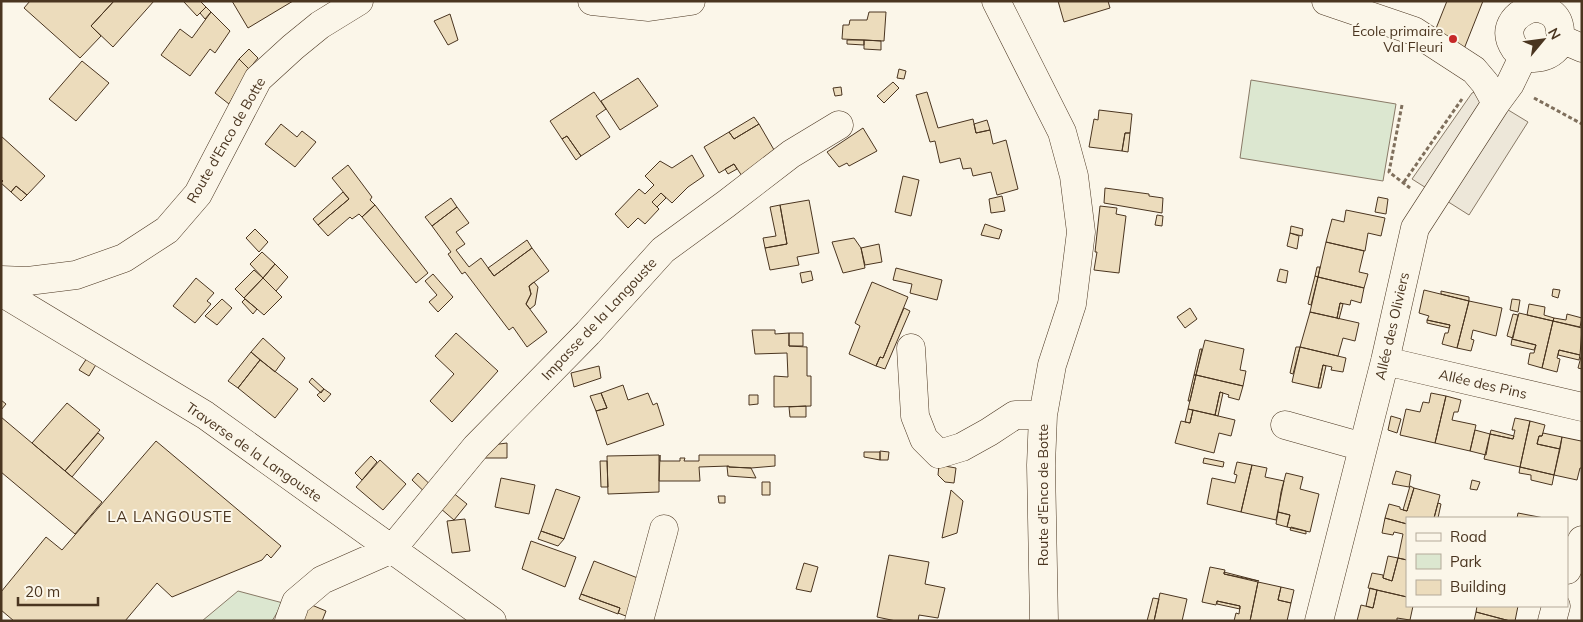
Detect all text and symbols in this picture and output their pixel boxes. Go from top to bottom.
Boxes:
north arrow [1518,15,1568,65]
place label: École primaire Val Fleuri [1352,22,1443,56]
text: N [1544,25,1565,43]
marker: École primaire Val Fleuri [1447,33,1459,45]
street label: Route d'Enco de Botte [183,74,269,206]
street label: Impasse de la Langouste [538,254,660,384]
street label: Allée des Oliviers [1371,270,1413,382]
street label: Allée des Pins [1437,365,1529,403]
street label: Traverse de la Langouste [182,398,326,506]
street label: Route d'Enco de Botte [1034,424,1052,566]
district label: LA LANGOUSTE [107,507,233,526]
legend [1406,517,1568,607]
text: Road [1450,527,1487,546]
text: Park [1450,552,1482,571]
scale bar [18,574,98,606]
text: Building [1450,577,1506,596]
text: 20 m [25,582,60,601]

